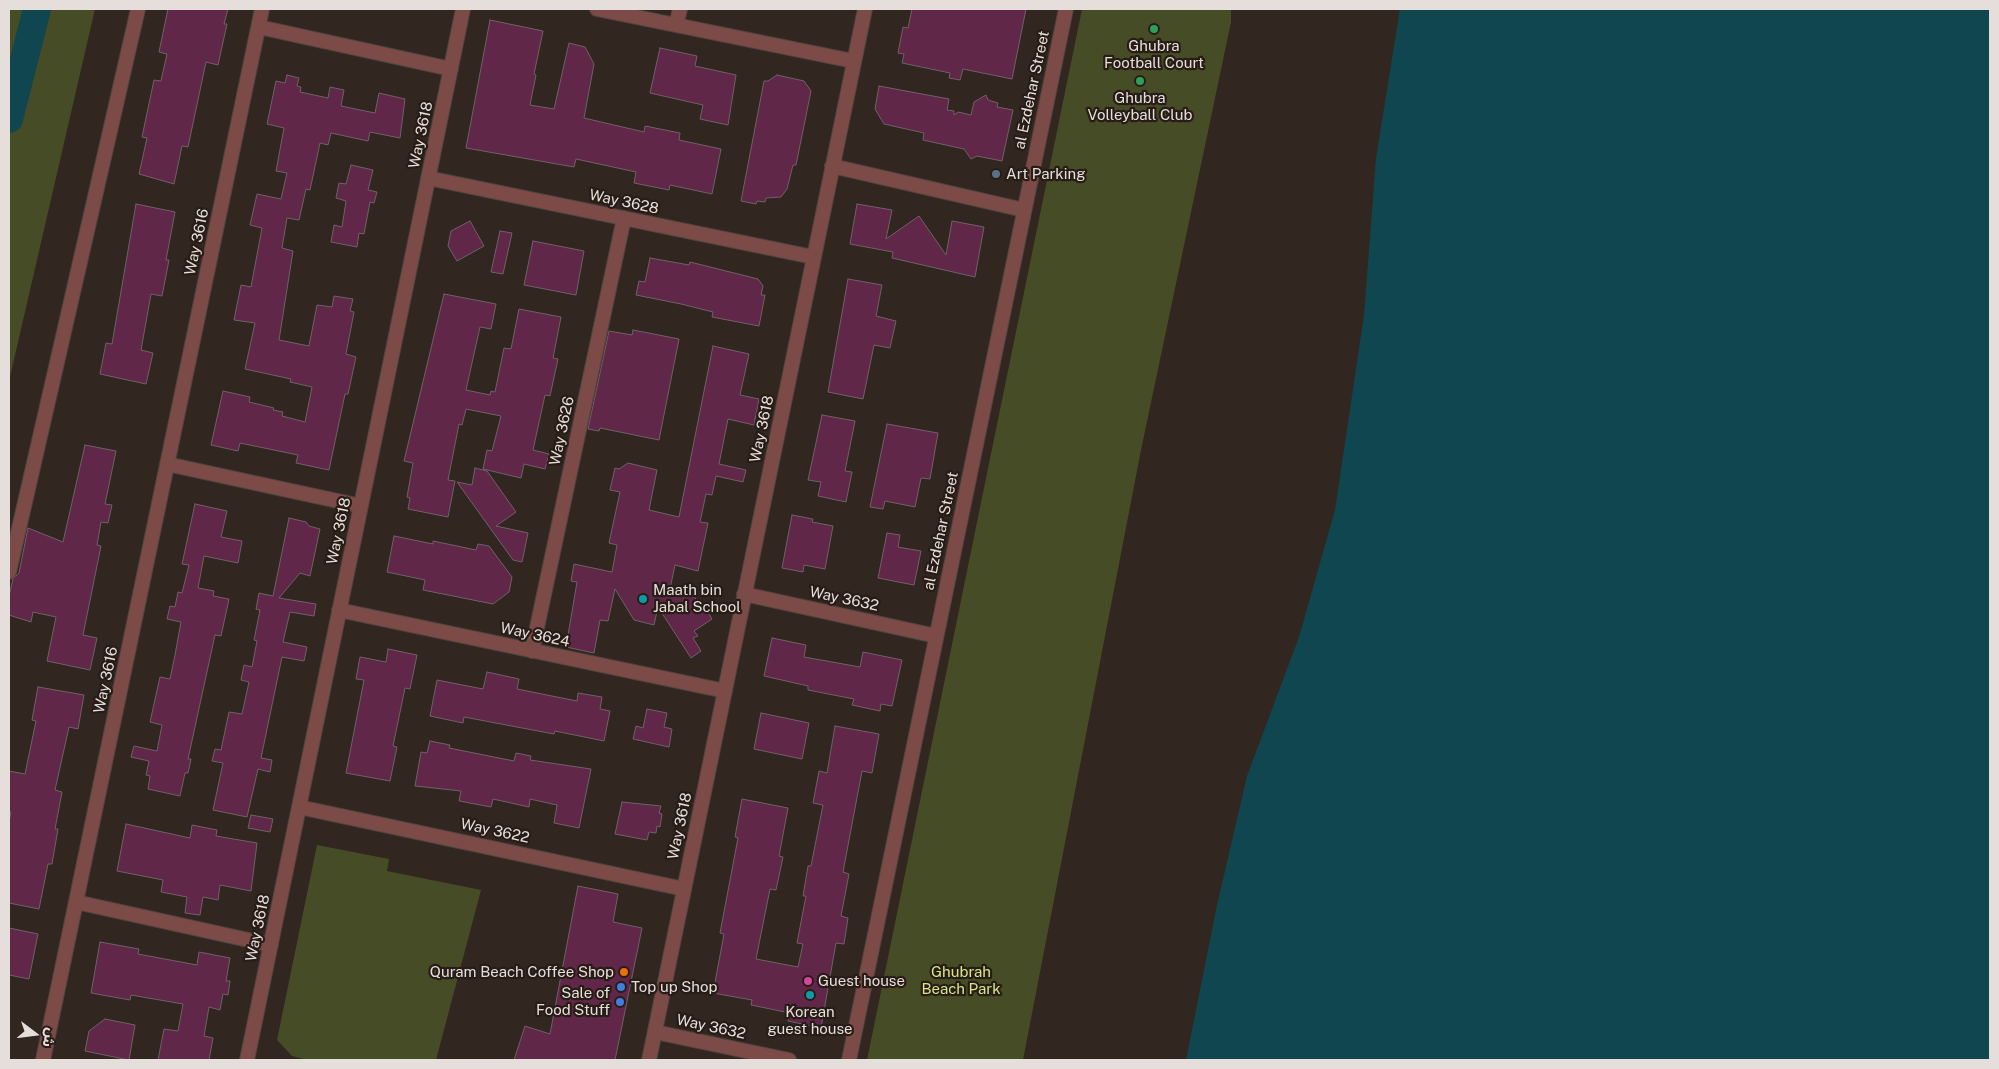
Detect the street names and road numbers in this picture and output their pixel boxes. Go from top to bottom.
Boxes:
street label: al Ezdehar Street [1011,29,1053,151]
street label: Way 3618 [405,100,437,170]
street label: Way 3628 [588,186,660,218]
street label: Way 3616 [181,207,213,277]
street label: Way 3618 [746,394,778,464]
street label: Way 3626 [546,395,578,467]
street label: al Ezdehar Street [920,470,962,592]
street label: Way 3618 [323,496,355,566]
street label: Way 3632 [808,583,880,615]
street label: Way 3624 [499,619,571,651]
street label: Way 3616 [90,645,122,715]
street label: Way 3618 [664,791,696,861]
street label: Way 3622 [459,815,531,847]
street label: Way 3618 [242,893,274,963]
street label: Way 3632 [675,1011,747,1043]

